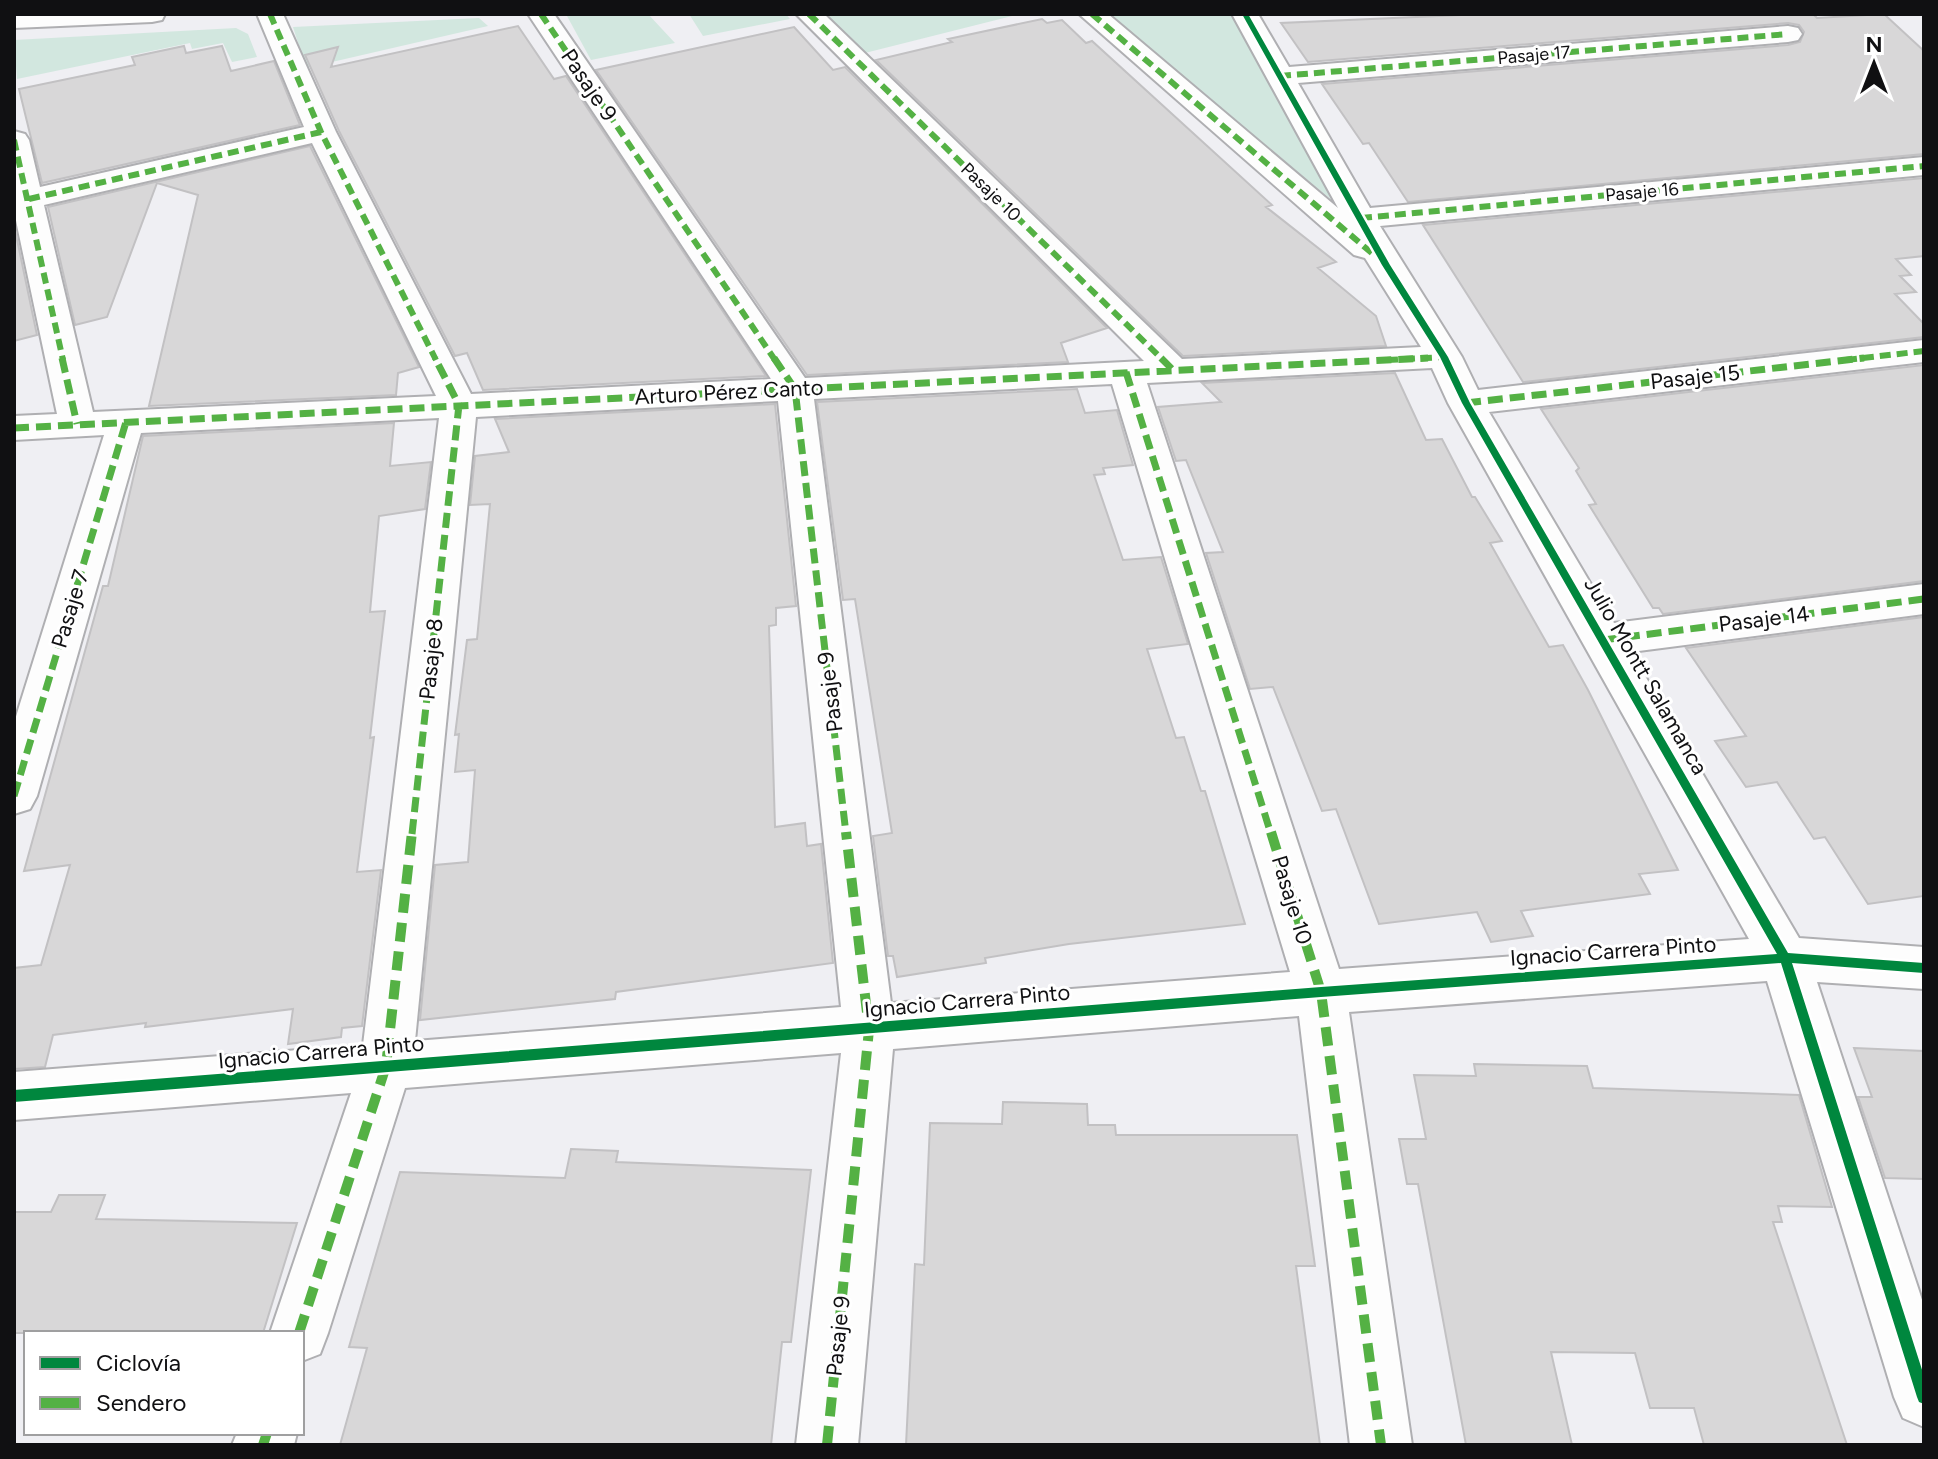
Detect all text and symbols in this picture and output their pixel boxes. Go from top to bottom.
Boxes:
north arrow [1834,24,1914,104]
text: N [1865,31,1883,58]
street label: Pasaje 17 [1497,41,1572,69]
street label: Pasaje 9 [555,44,623,126]
street label: Pasaje 10 [956,158,1026,226]
street label: Pasaje 16 [1604,178,1680,206]
street label: Pasaje 15 [1649,359,1741,395]
street label: Arturo Pérez Canto [634,374,824,410]
street label: Pasaje 7 [45,566,95,651]
street label: Julio Montt Salamanca [1578,572,1714,780]
street label: Pasaje 14 [1717,600,1811,638]
street label: Pasaje 8 [413,617,449,701]
street label: Pasaje 9 [812,650,848,734]
street label: Pasaje 10 [1266,852,1318,948]
street label: Ignacio Carrera Pinto [1509,930,1717,972]
street label: Ignacio Carrera Pinto [863,979,1071,1023]
street label: Ignacio Carrera Pinto [217,1030,425,1074]
street label: Pasaje 9 [820,1294,856,1378]
legend [24,1331,304,1435]
text: Ciclovía [96,1348,181,1377]
text: Sendero [96,1388,186,1417]

